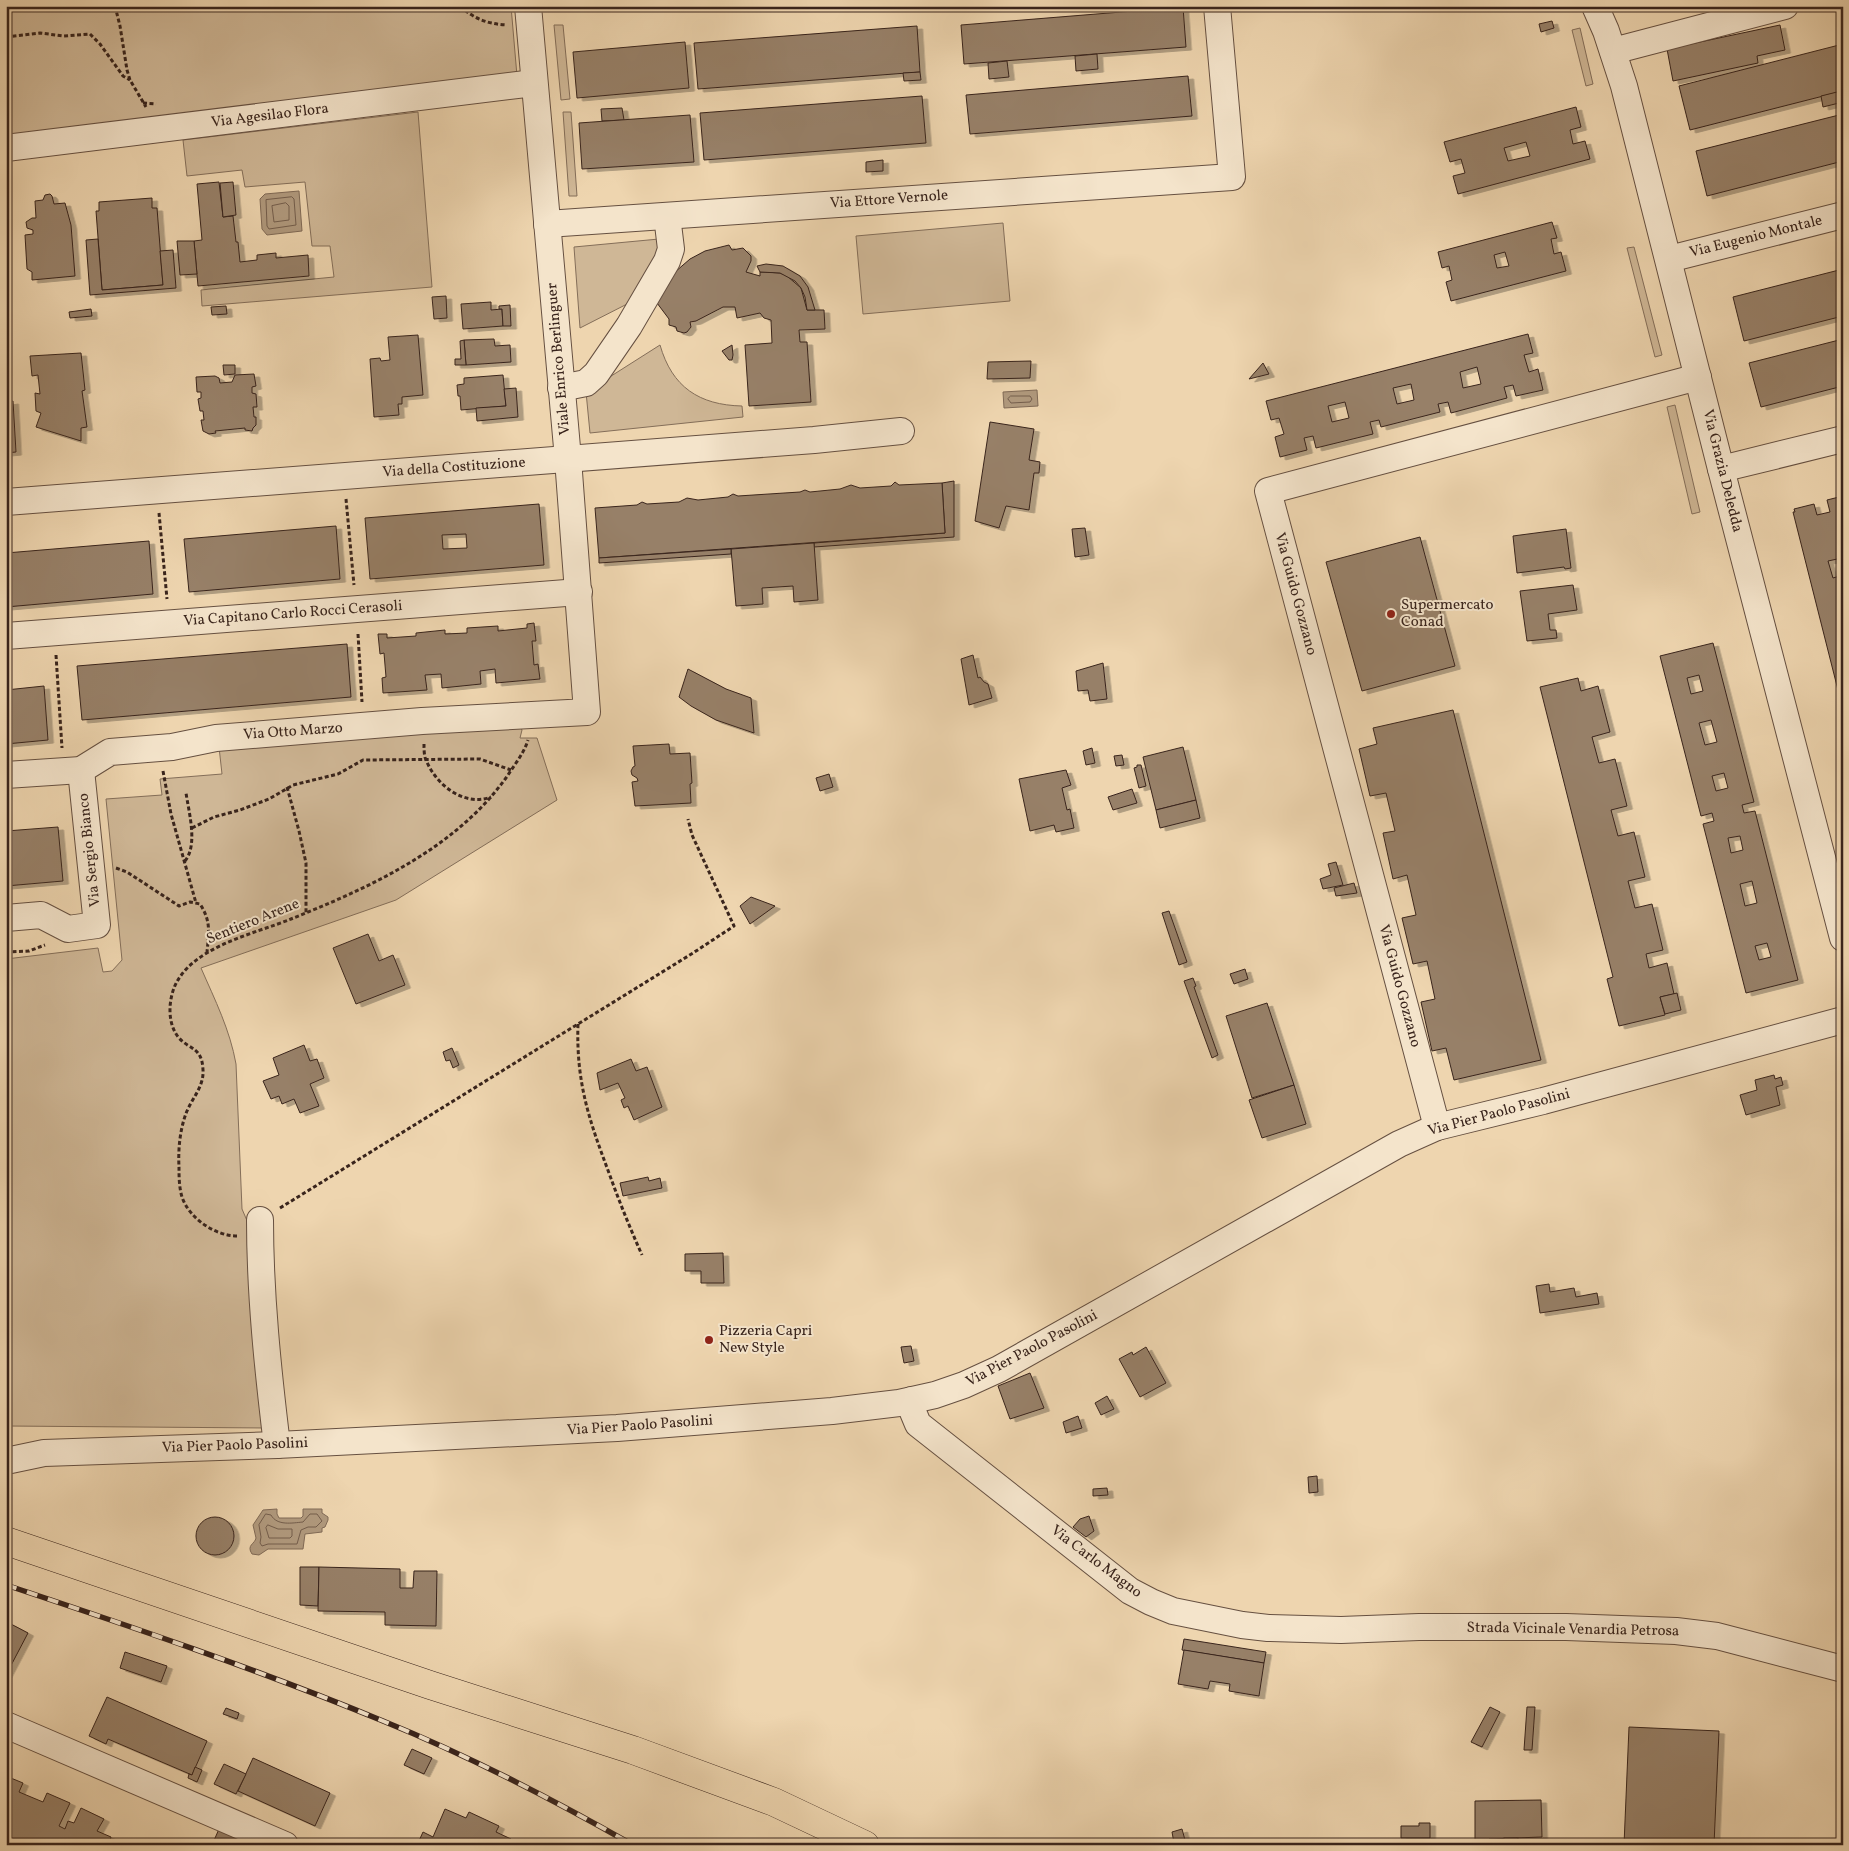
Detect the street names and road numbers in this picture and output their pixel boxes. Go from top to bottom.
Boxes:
street label: Via Agesilao Flora [210,98,330,134]
street label: Via Ettore Vernole [829,185,949,215]
street label: Via Eugenio Montale [1687,210,1825,264]
street label: Viale Enrico Berlinguer [542,282,576,436]
street label: Via Grazia Deledda [1697,407,1747,535]
street label: Via della Costituzione [382,453,526,483]
street label: Via Guido Gozzano [1269,530,1321,658]
street label: Via Capitano Carlo Rocci Cerasoli [183,596,403,632]
street label: Via Otto Marzo [242,718,344,746]
street label: Via Sergio Bianco [74,792,106,908]
street label: Sentiero Arene [203,894,303,950]
street label: Via Guido Gozzano [1373,922,1425,1050]
street label: Via Pier Paolo Pasolini [1426,1084,1572,1142]
street label: Via Pier Paolo Pasolini [962,1305,1102,1393]
street label: Via Pier Paolo Pasolini [566,1410,714,1442]
street label: Via Pier Paolo Pasolini [161,1433,309,1459]
street label: Via Carlo Magno [1046,1521,1146,1603]
street label: Strada Vicinale Venardia Petrosa [1466,1618,1680,1642]

